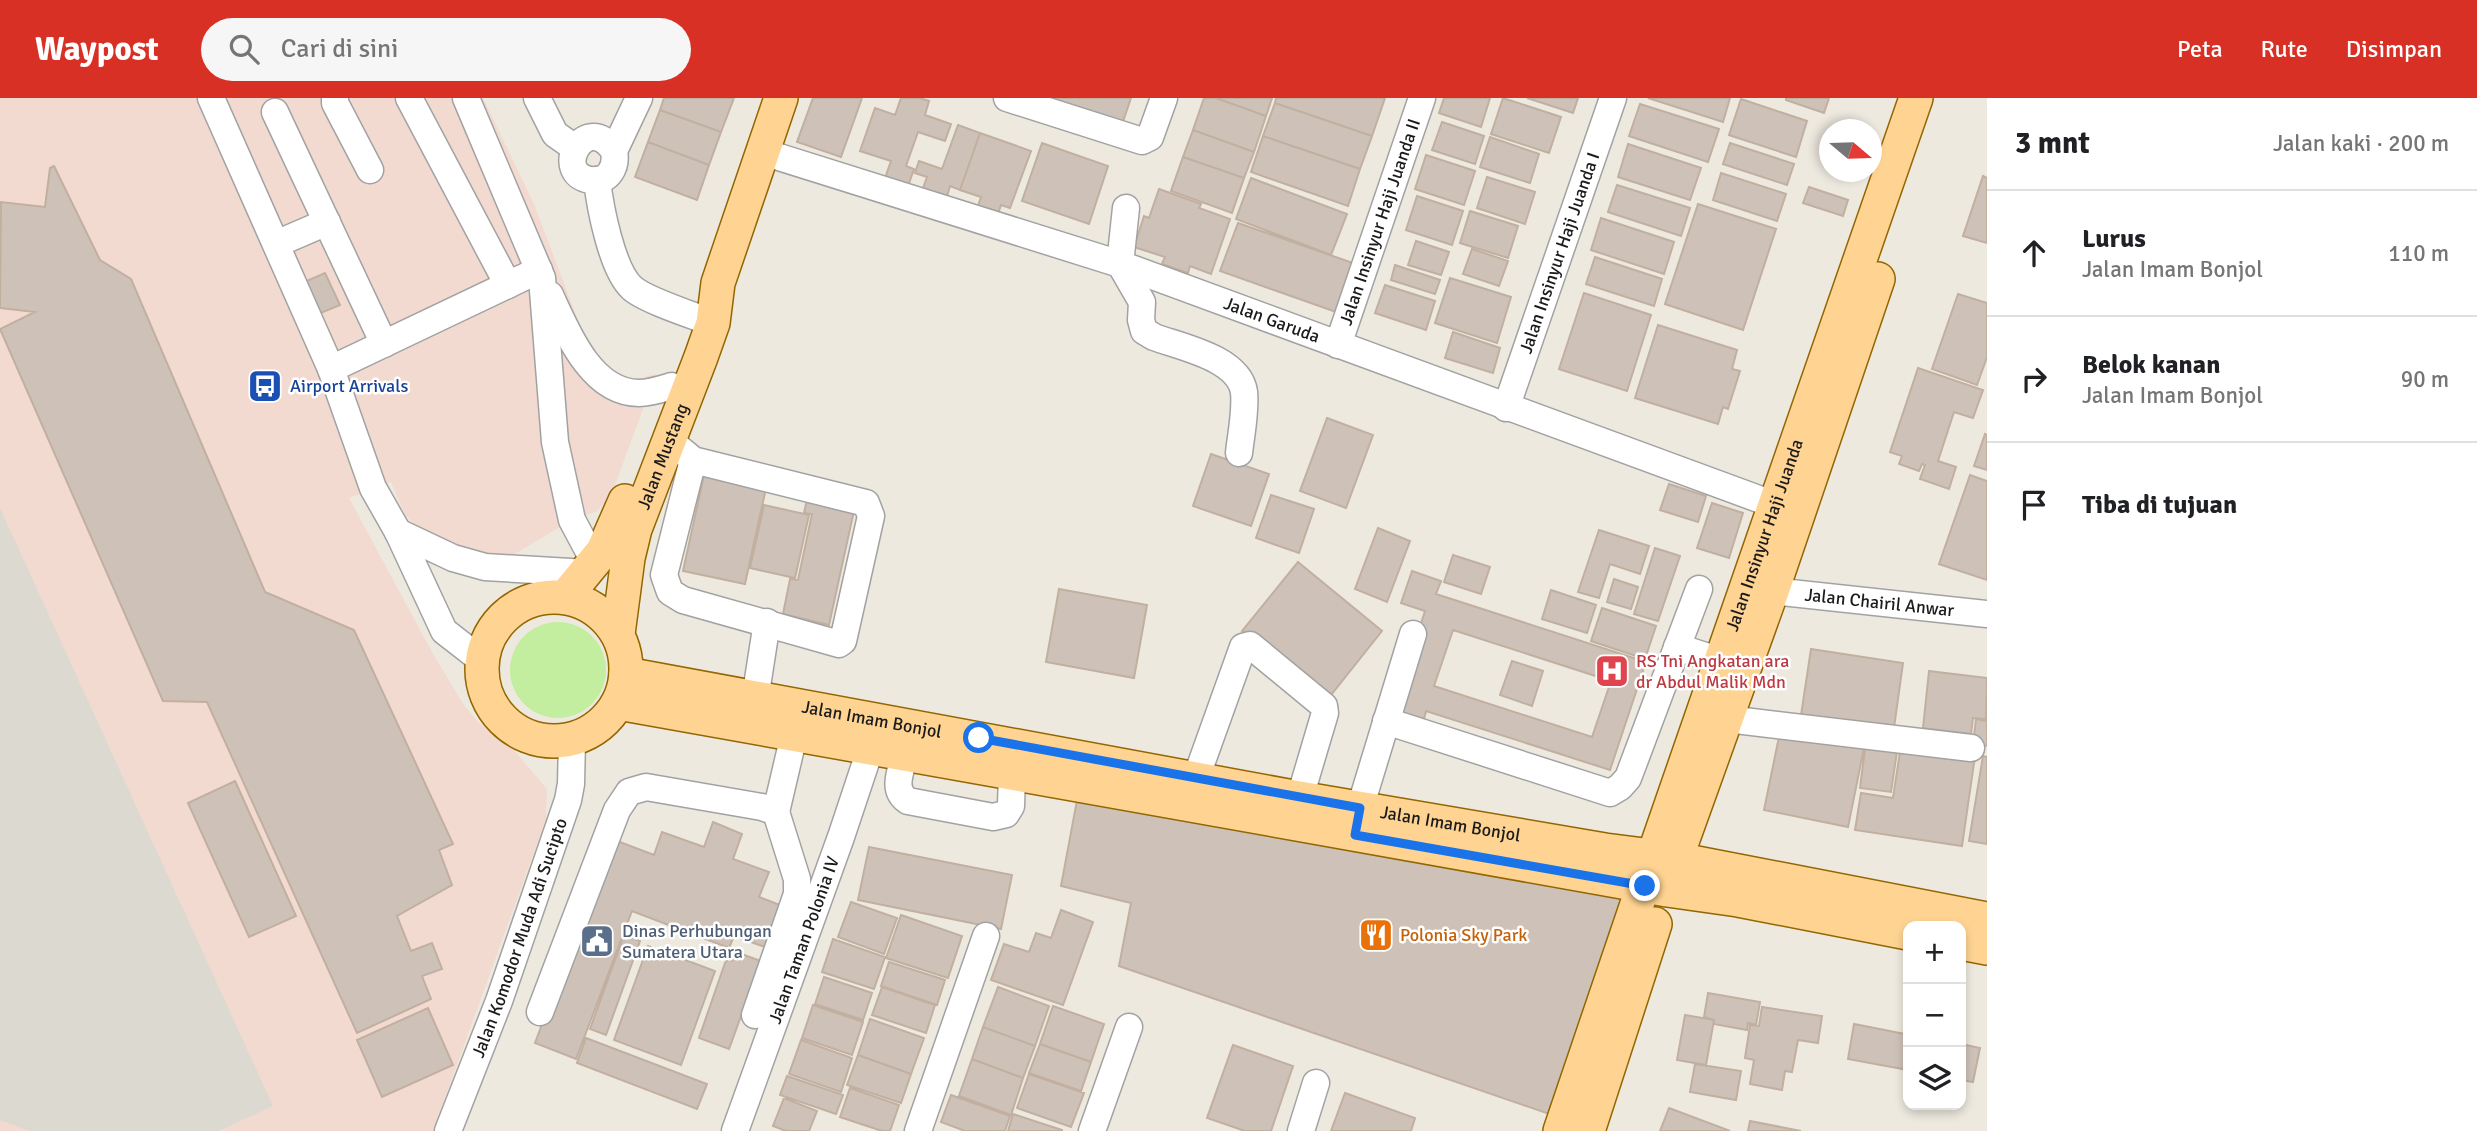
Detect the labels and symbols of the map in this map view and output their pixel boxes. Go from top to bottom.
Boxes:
street label: Jalan Insinyur Haji Juanda II [1335,116,1425,328]
north arrow [1819,119,1882,182]
street label: Jalan Insinyur Haji Juanda I [1515,149,1604,356]
street label: Jalan Garuda [1221,292,1323,348]
bus stop icon: Airport Arrivals [246,367,284,405]
place label: Airport Arrivals [290,375,409,397]
street label: Jalan Mustang [632,400,693,513]
street label: Jalan Insinyur Haji Juanda [1721,436,1808,634]
street label: Jalan Chairil Anwar [1804,584,1956,621]
place label: RS Tni Angkatan ara dr Abdul Malik Mdn [1636,650,1789,693]
hospital icon: RS Tni Angkatan ara dr Abdul Malik Mdn [1593,652,1631,690]
street label: Jalan Imam Bonjol [800,696,944,743]
route start [963,722,994,753]
street label: Jalan Imam Bonjol [1379,801,1522,846]
street label: Jalan Komodor Muda Adi Sucipto [467,815,572,1061]
street label: Jalan Taman Polonia IV [764,853,844,1027]
route end [1629,870,1660,901]
restaurant icon: Polonia Sky Park [1357,916,1395,954]
place label: Dinas Perhubungan Sumatera Utara [622,920,772,963]
public building icon: Dinas Perhubungan Sumatera Utara [578,922,616,960]
place label: Polonia Sky Park [1400,924,1527,946]

